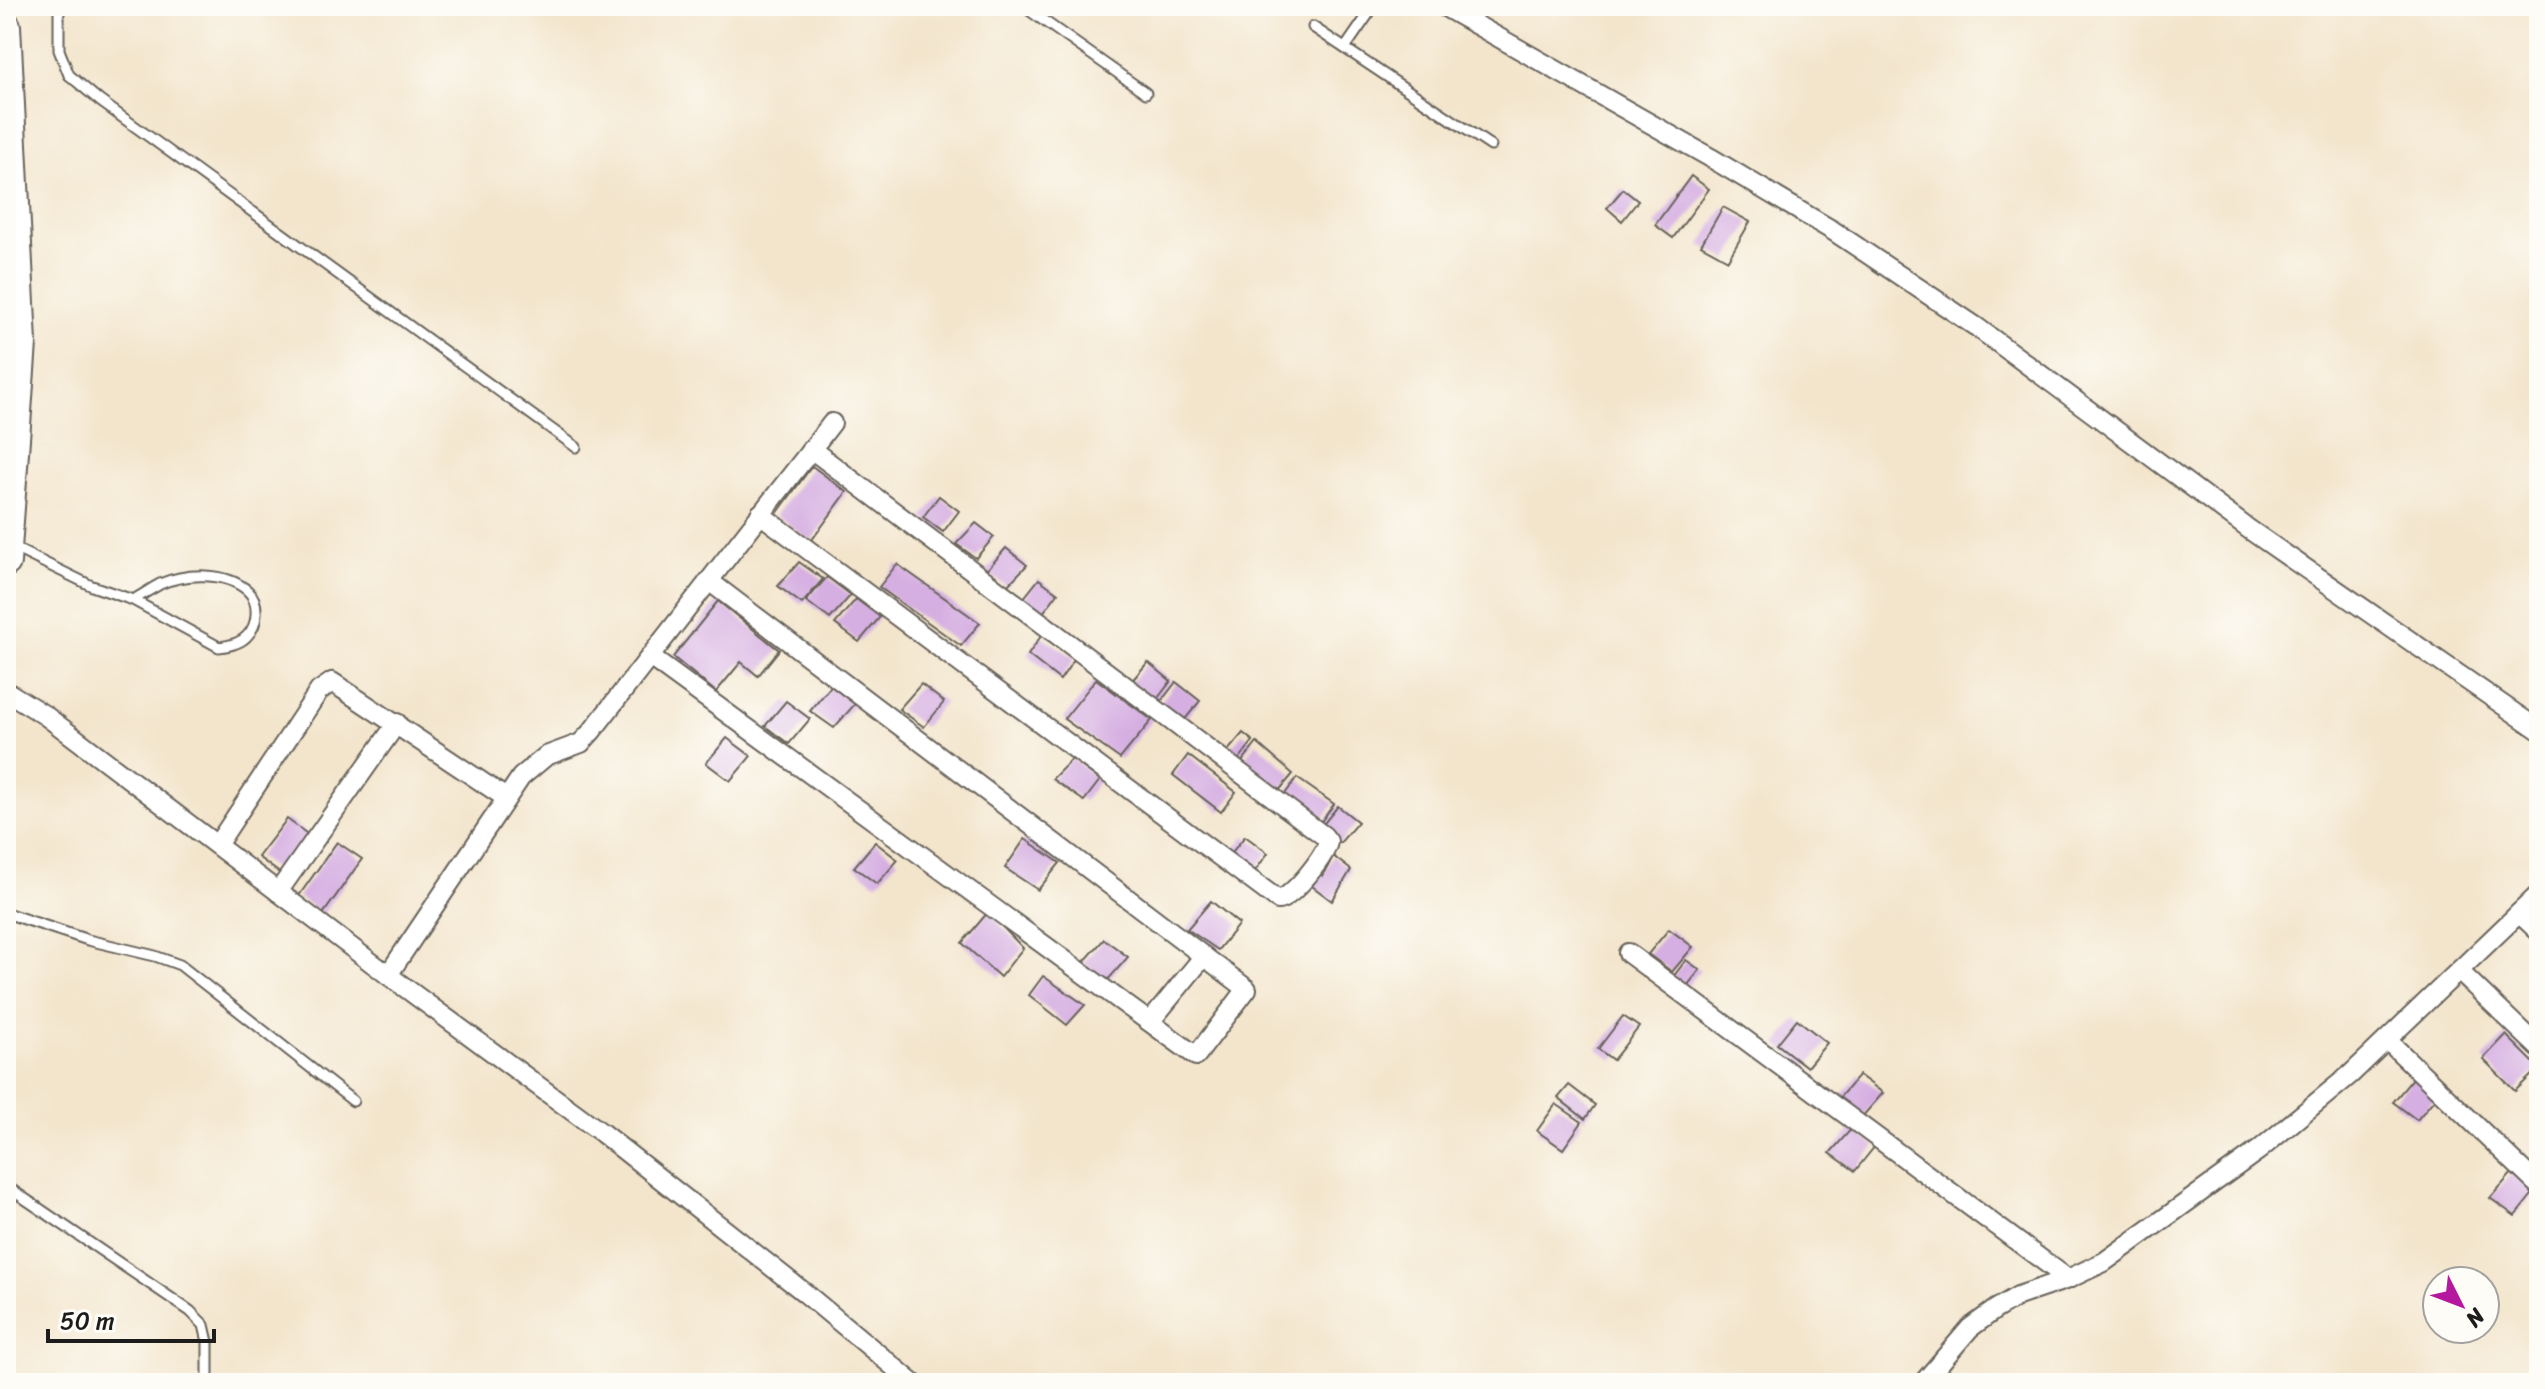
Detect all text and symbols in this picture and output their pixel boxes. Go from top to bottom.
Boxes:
north arrow [2421,1265,2501,1345]
scale bar [48,1293,214,1343]
text: N [2455,1299,2496,1337]
text: 50 m [60,1300,115,1342]

